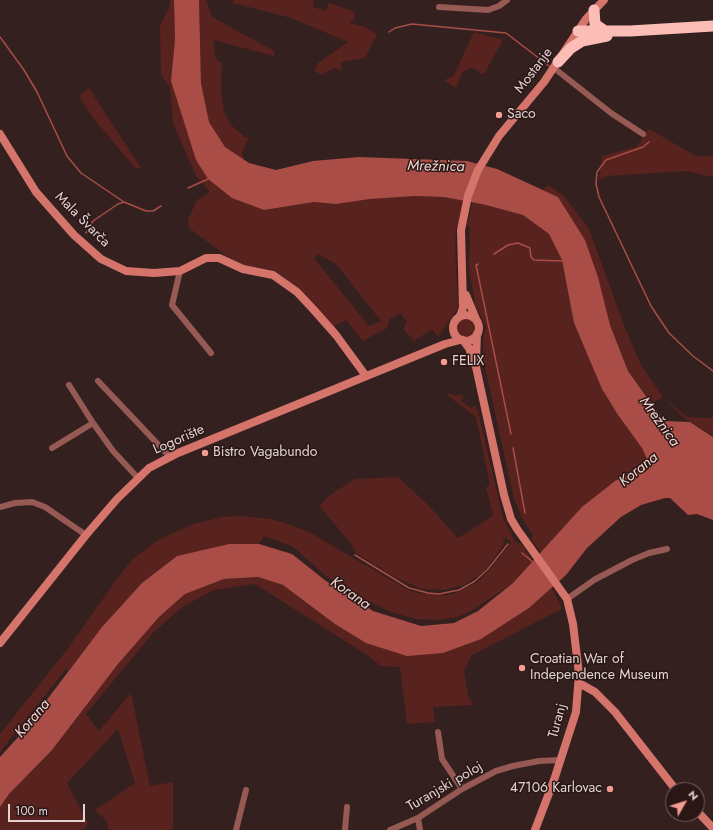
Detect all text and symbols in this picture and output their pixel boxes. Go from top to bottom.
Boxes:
street label: Mostanje [511,45,557,97]
place label: Saco [507,107,536,123]
marker: Saco [494,110,504,120]
water label: Mrežnica [407,158,465,176]
street label: Mala Švarča [51,189,113,251]
place label: FELIX [452,354,484,370]
marker: FELIX [439,357,449,367]
water label: Mrežnica [635,393,683,451]
street label: Logorište [151,421,207,459]
place label: Bistro Vagabundo [213,445,317,461]
marker: Bistro Vagabundo [200,448,210,458]
water label: Korana [616,449,662,491]
water label: Korana [326,574,374,614]
place label: Croatian War of Independence Museum [530,652,669,684]
marker: Croatian War of Independence Museum [517,663,527,673]
water label: Korana [12,696,54,742]
street label: Turanj [545,702,571,740]
street label: Turanjski poloj [404,759,486,815]
place label: 47106 Karlovac [510,781,602,797]
north arrow [665,782,705,822]
marker: 47106 Karlovac [605,784,615,794]
text: N [685,787,703,803]
scale bar [10,796,87,822]
text: 100 m [15,802,48,820]

